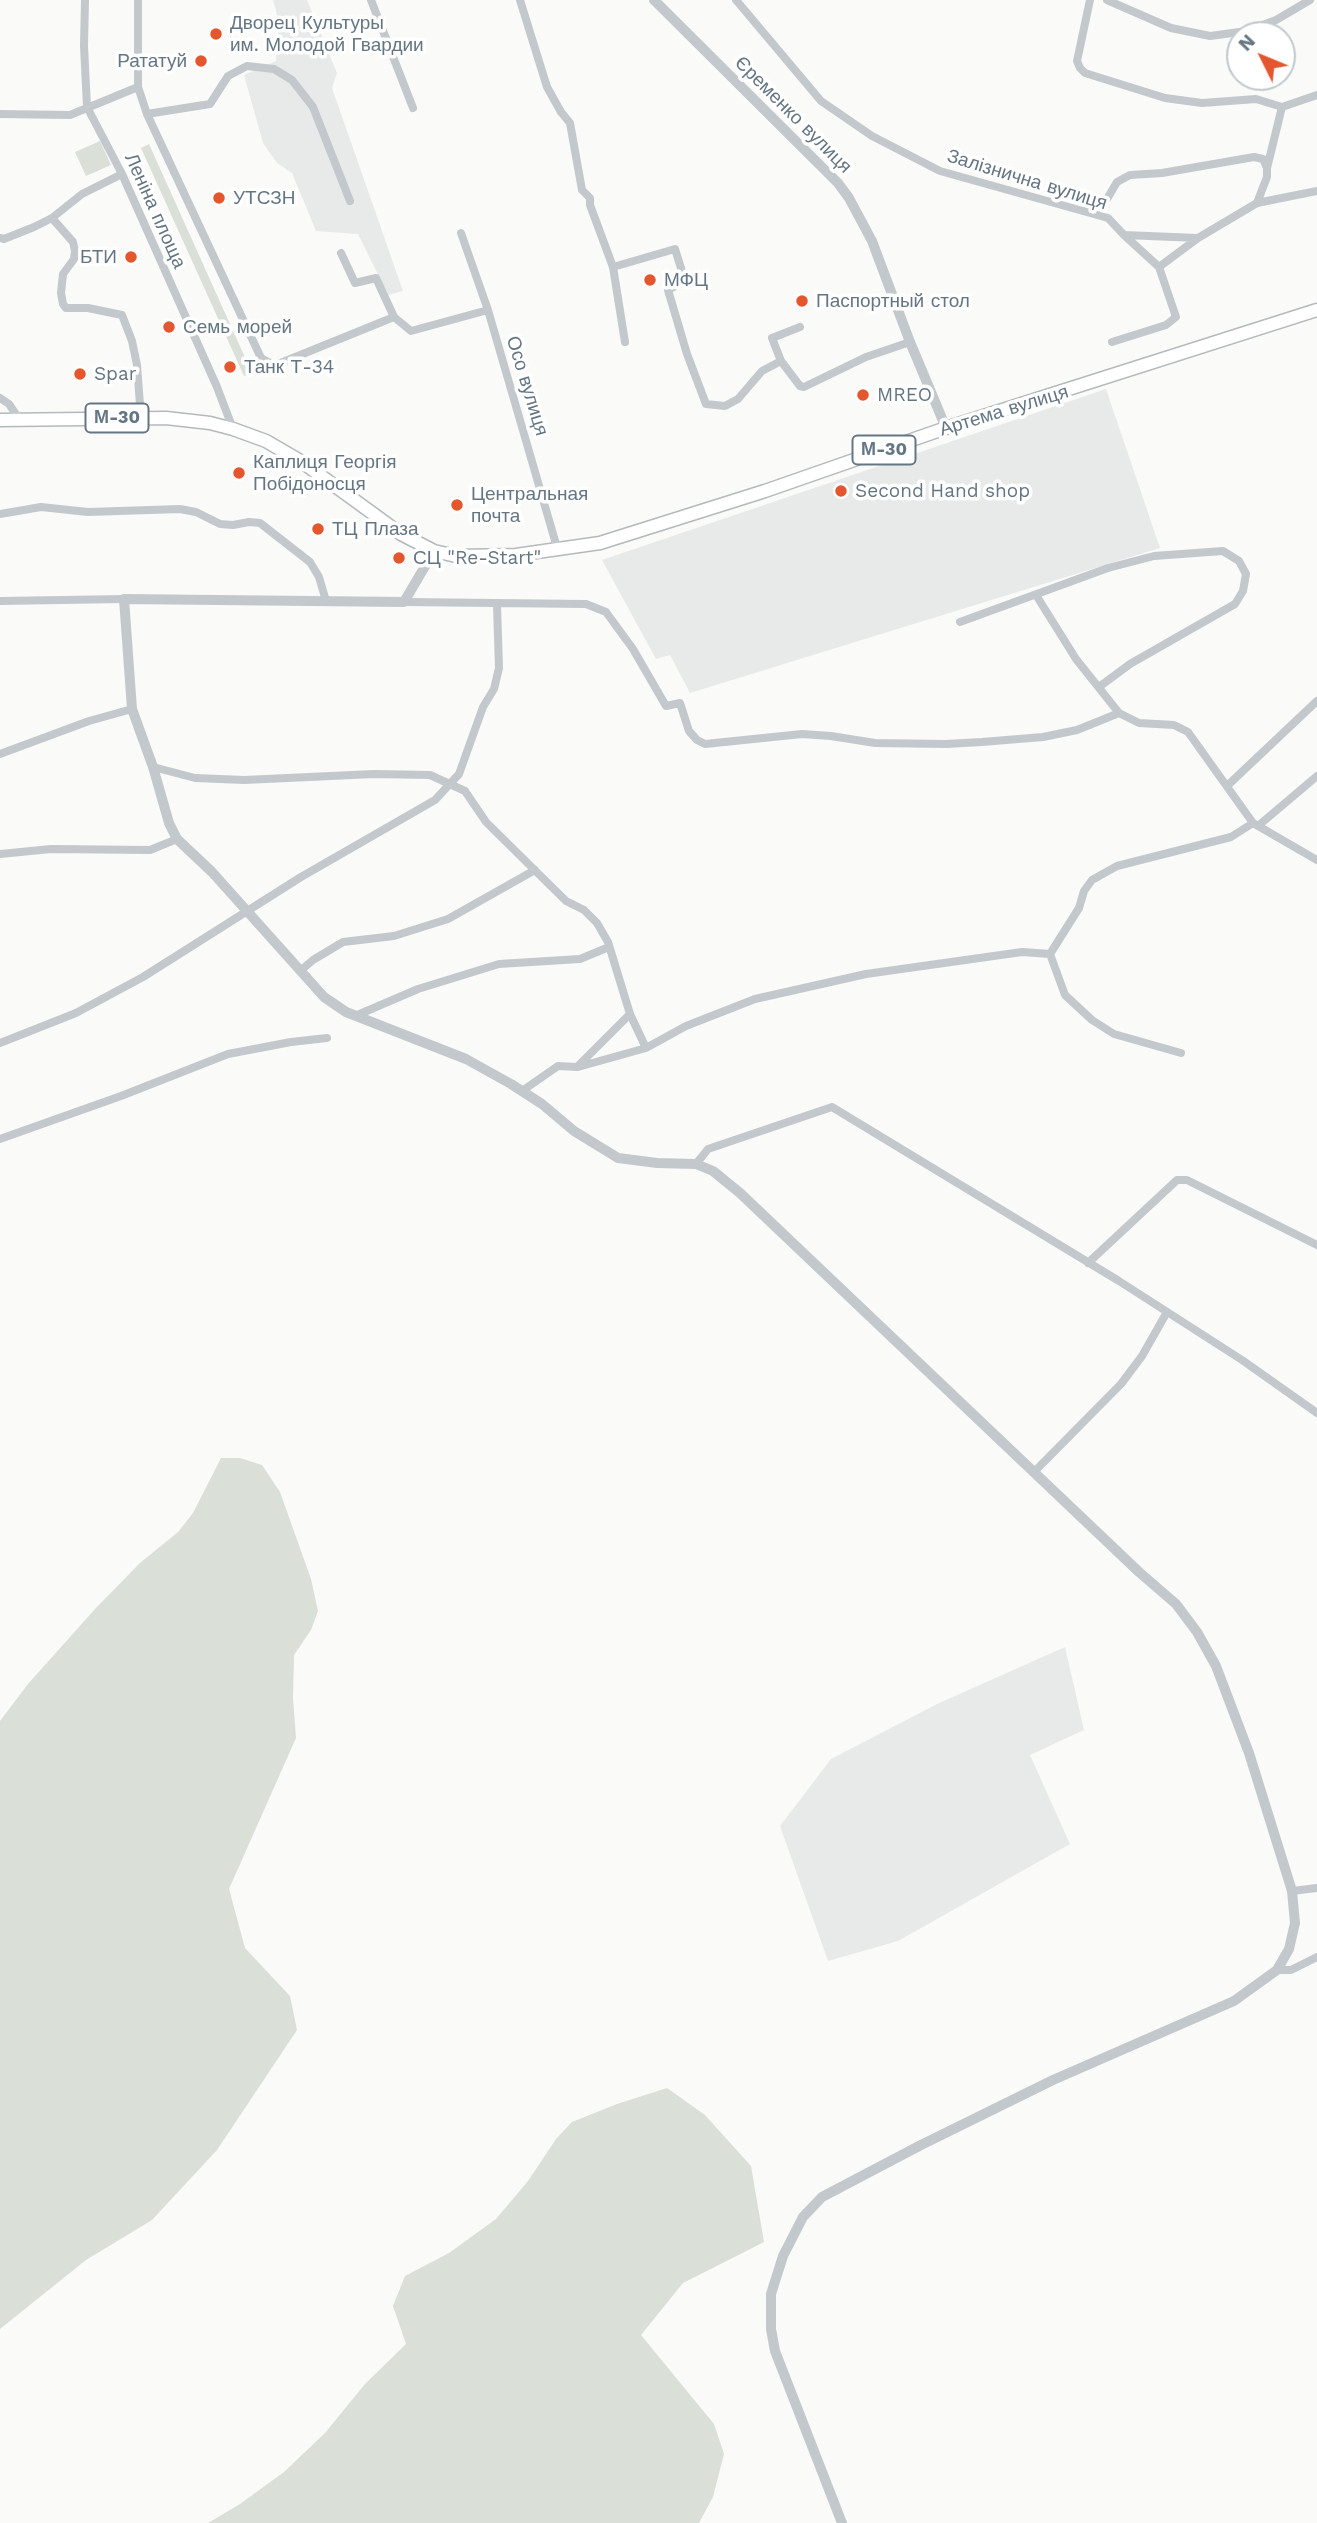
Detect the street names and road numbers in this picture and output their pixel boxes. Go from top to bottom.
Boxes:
street label: Єременко вулиця [730,52,856,178]
street label: Залізнична вулиця [944,145,1110,215]
street label: Леніна площа [119,150,191,272]
street label: Осо вулиця [501,333,553,439]
street label: Артема вулиця [937,381,1071,441]
road number: М-30 [86,404,148,432]
road number: М-30 [852,436,916,464]

